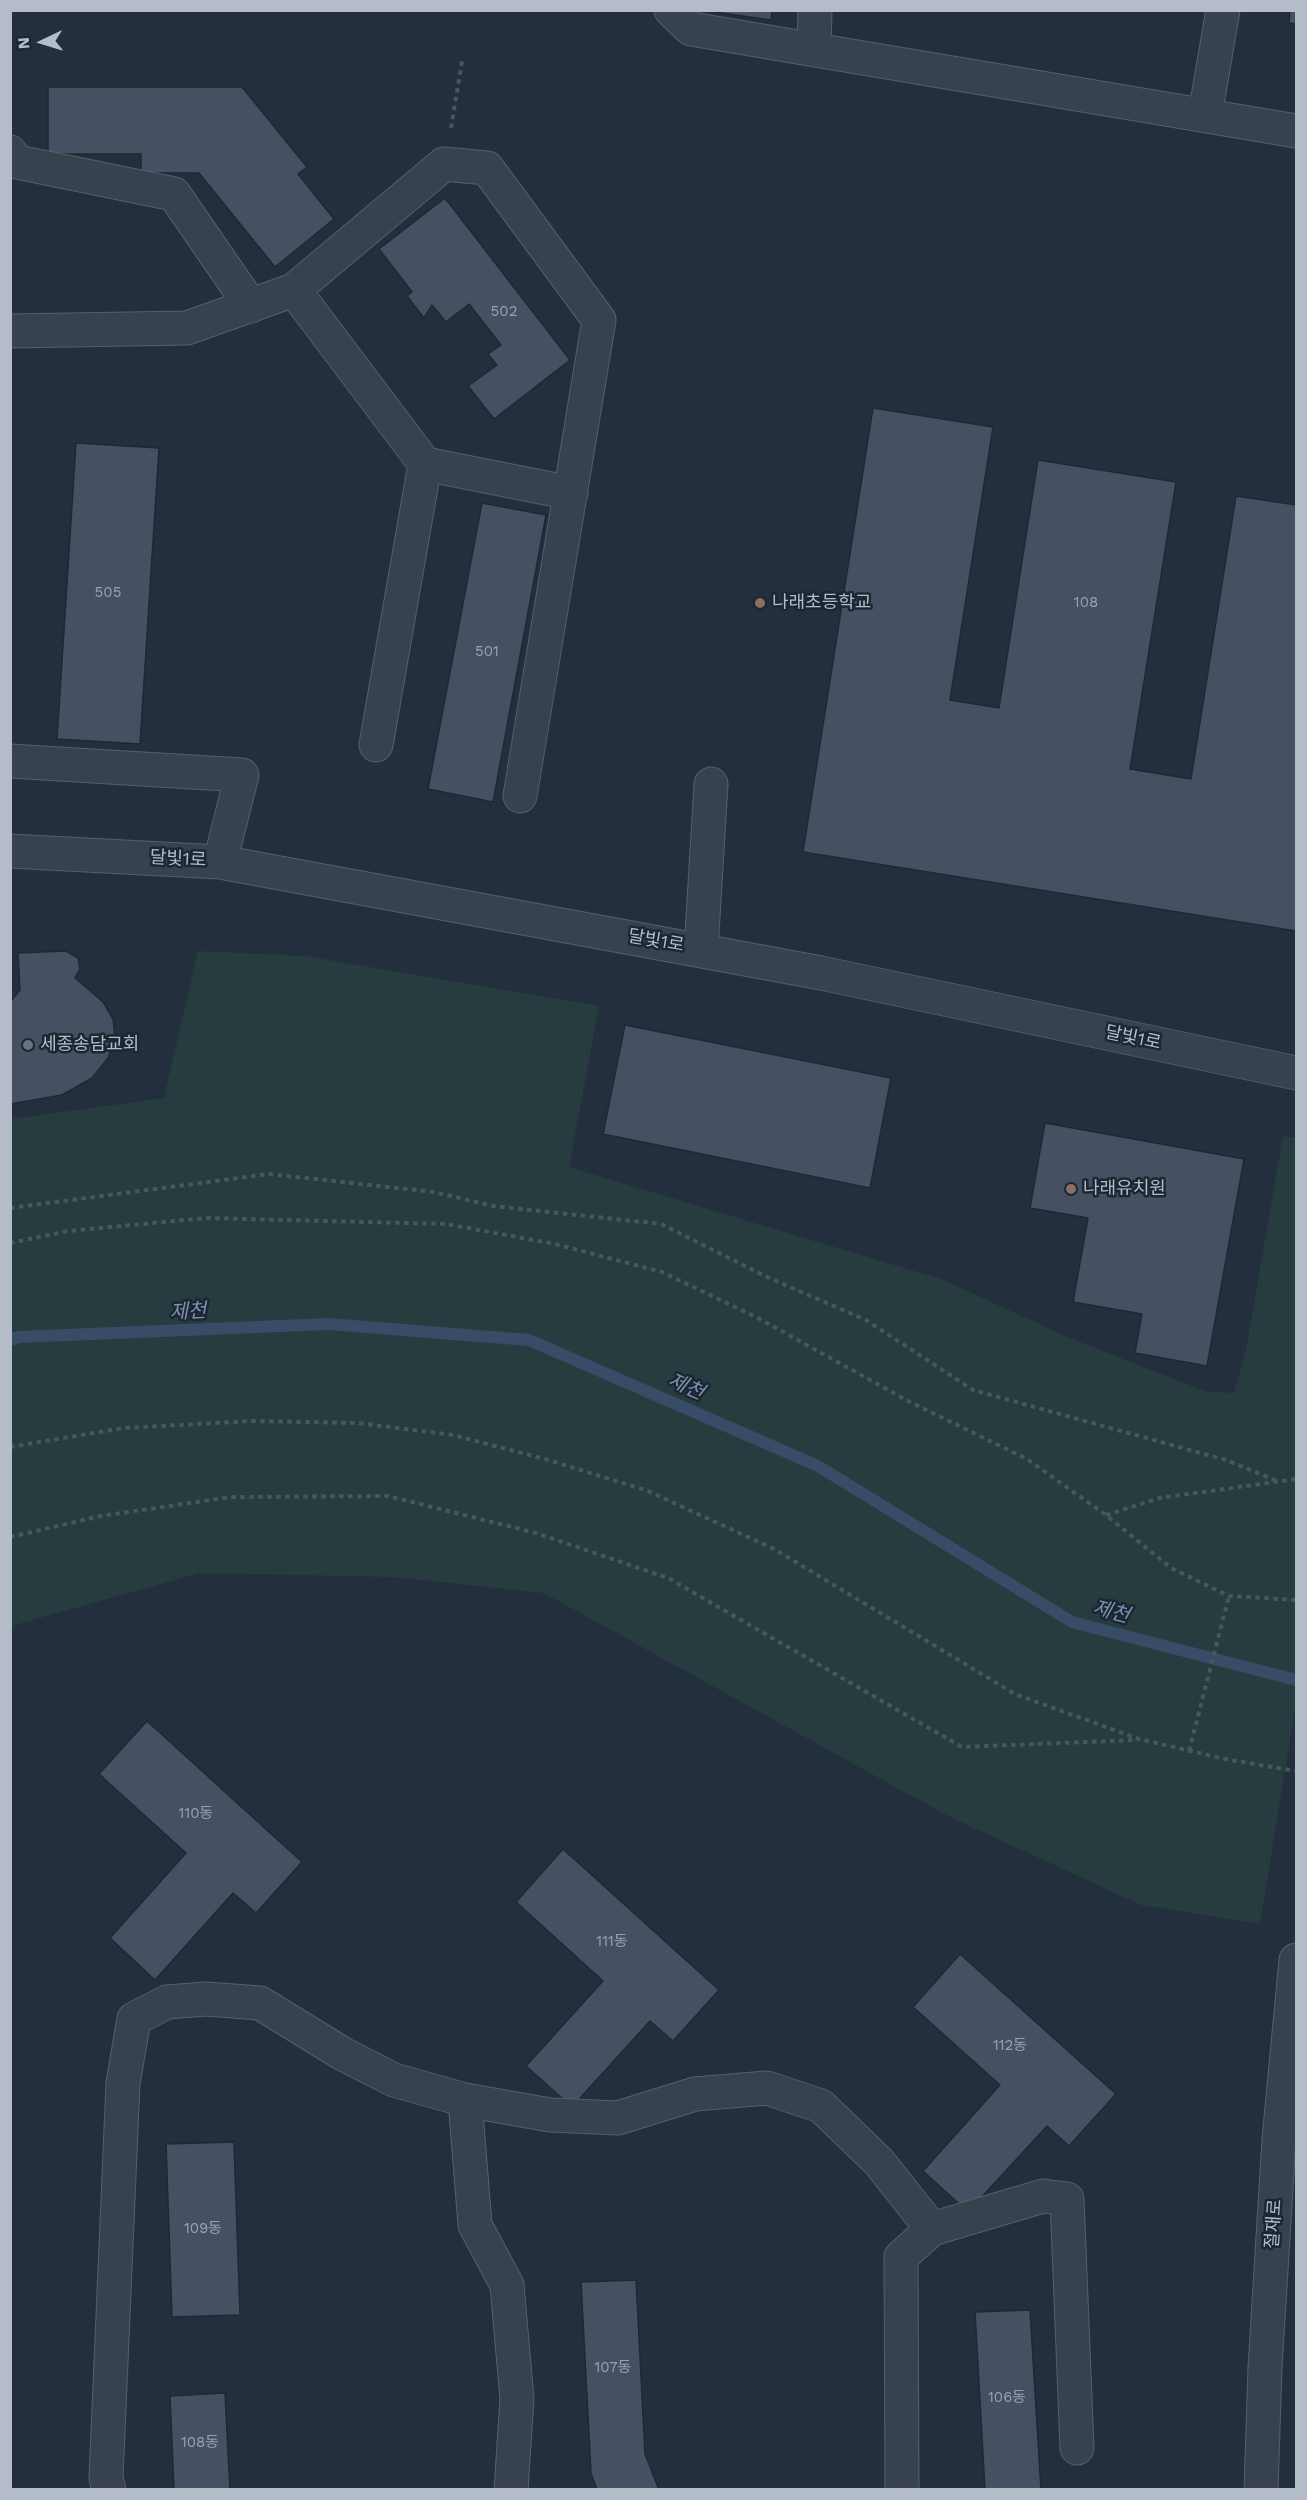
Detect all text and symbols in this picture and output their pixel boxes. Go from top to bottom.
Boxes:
north arrow [12,12,72,72]
text: N [14,37,33,50]
house number: 502 [491,303,517,321]
house number: 505 [95,584,121,602]
place label: 나래초등학교 [772,592,871,614]
house number: 108 [1074,594,1098,612]
marker: 나래초등학교 [753,596,767,610]
house number: 501 [475,643,499,661]
street label: 달빛1로 [149,847,207,871]
street label: 달빛1로 [626,925,686,957]
street label: 달빛1로 [1103,1022,1163,1054]
place label: 세종송담교회 [40,1034,139,1056]
marker: 세종송담교회 [21,1038,35,1052]
place label: 나래유치원 [1083,1178,1166,1200]
marker: 나래유치원 [1064,1182,1078,1196]
water label: 제천 [169,1299,207,1325]
water label: 제천 [664,1369,708,1405]
water label: 제천 [1090,1596,1132,1628]
house number: 110동 [179,1805,213,1823]
house number: 111동 [596,1933,628,1951]
house number: 112동 [993,2037,1027,2055]
street label: 절재로 [1261,2198,1287,2250]
house number: 109동 [184,2220,222,2238]
house number: 107동 [594,2359,632,2377]
house number: 106동 [988,2389,1026,2407]
house number: 108동 [181,2434,219,2452]

